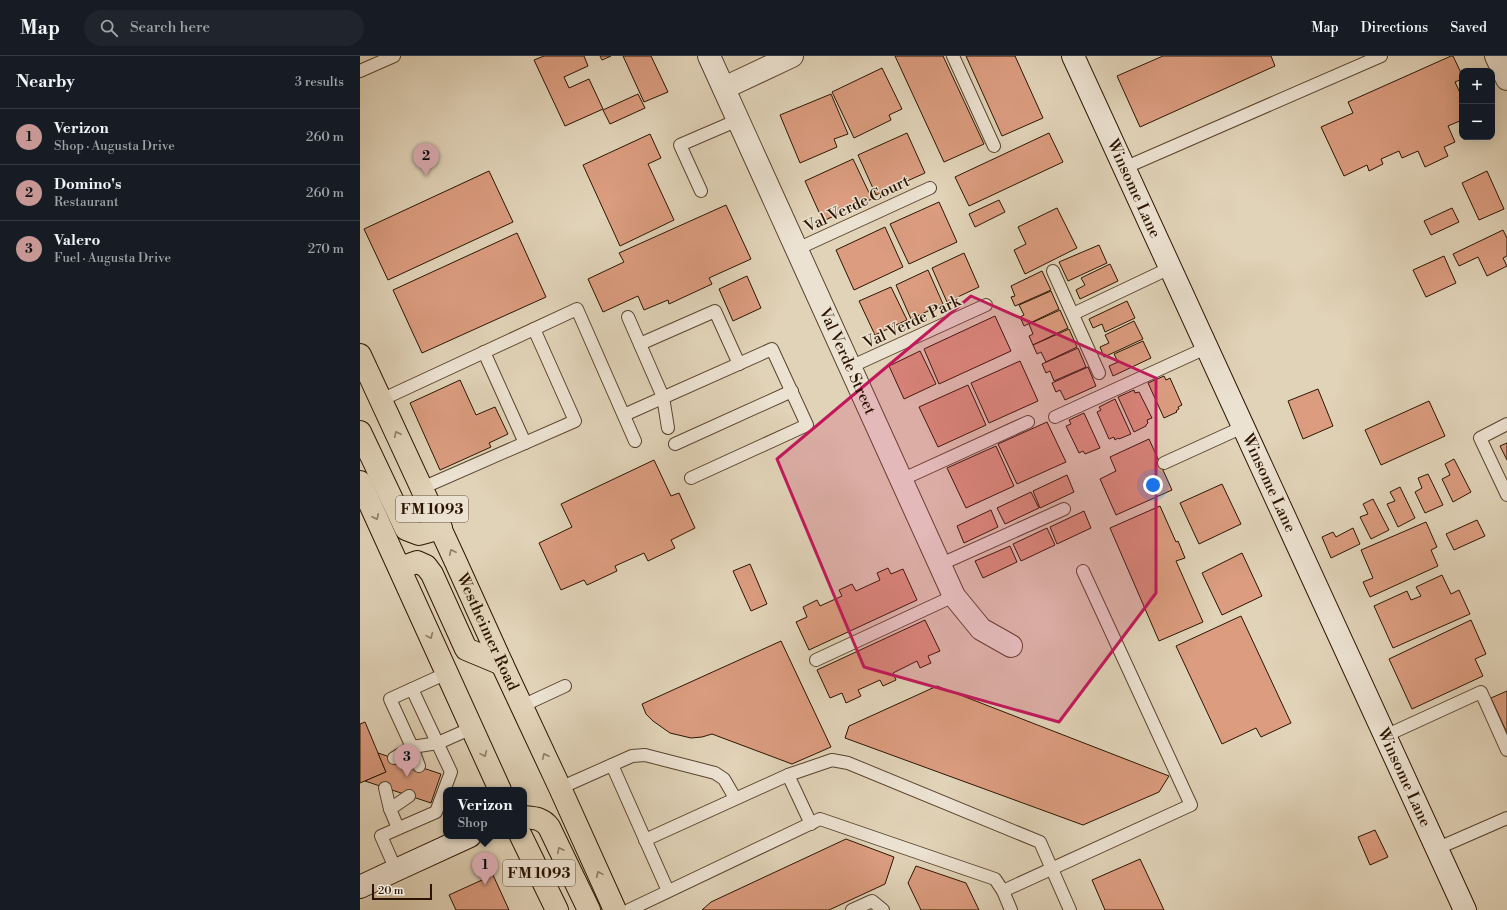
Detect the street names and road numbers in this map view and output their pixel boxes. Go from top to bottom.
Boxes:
street label: Winsome Lane [1102,135,1165,241]
street label: Val Verde Court [800,171,913,238]
street label: Val Verde Park [859,290,965,354]
street label: Val Verde Street [814,304,880,418]
street label: Winsome Lane [1237,430,1300,536]
road number: FM 1093 [396,496,468,522]
street label: Westheimer Road [452,569,523,694]
street label: Winsome Lane [1373,724,1436,830]
road number: FM 1093 [503,860,575,886]

